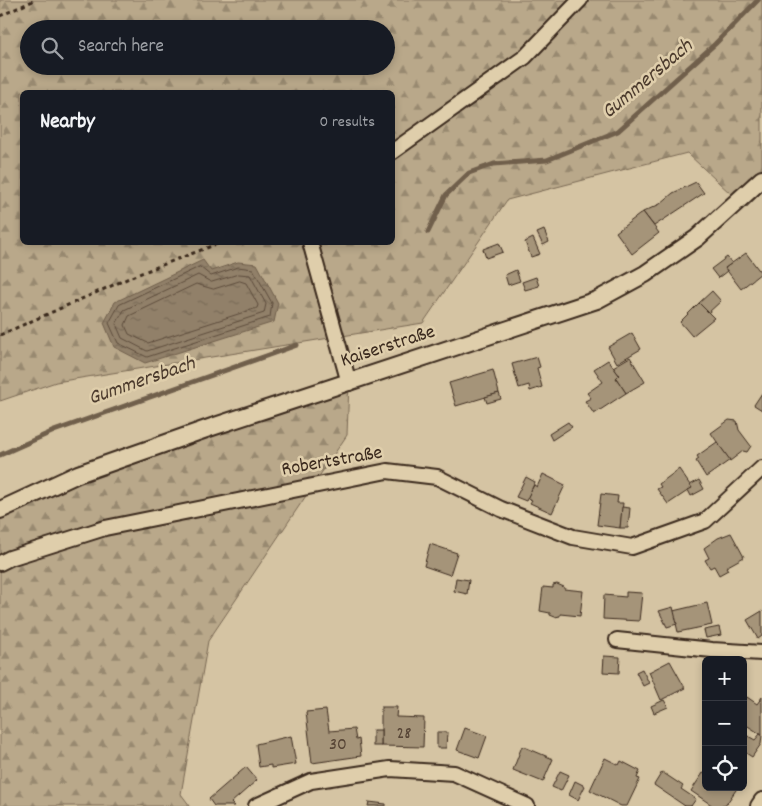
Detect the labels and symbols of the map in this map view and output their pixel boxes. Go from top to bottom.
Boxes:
water label: Gummersbach [596,32,701,127]
street label: Kaiserstraße [337,319,439,375]
water label: Gummersbach [84,349,201,414]
street label: Robertstraße [279,439,385,485]
house number: 28 [396,722,412,747]
house number: 30 [329,733,347,758]

